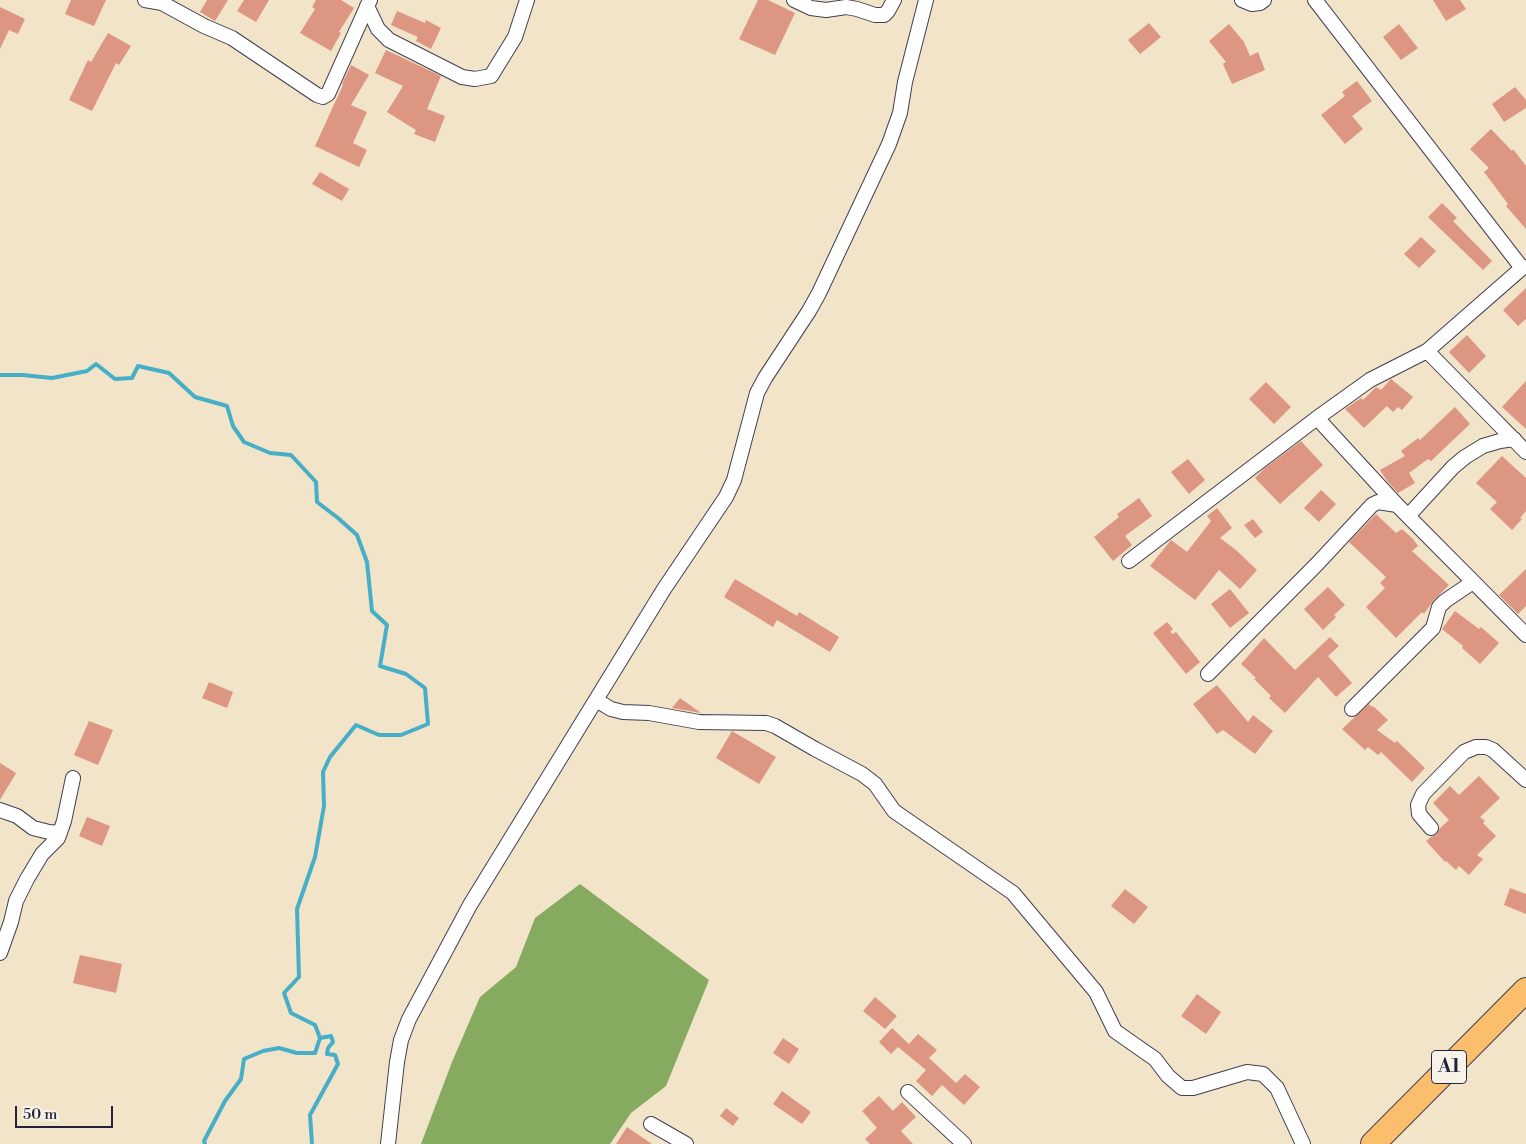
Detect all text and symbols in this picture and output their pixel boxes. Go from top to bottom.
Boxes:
road number: A1 [1432,1050,1466,1084]
scale bar [18,1096,115,1128]
text: 50 m [23,1105,57,1124]

